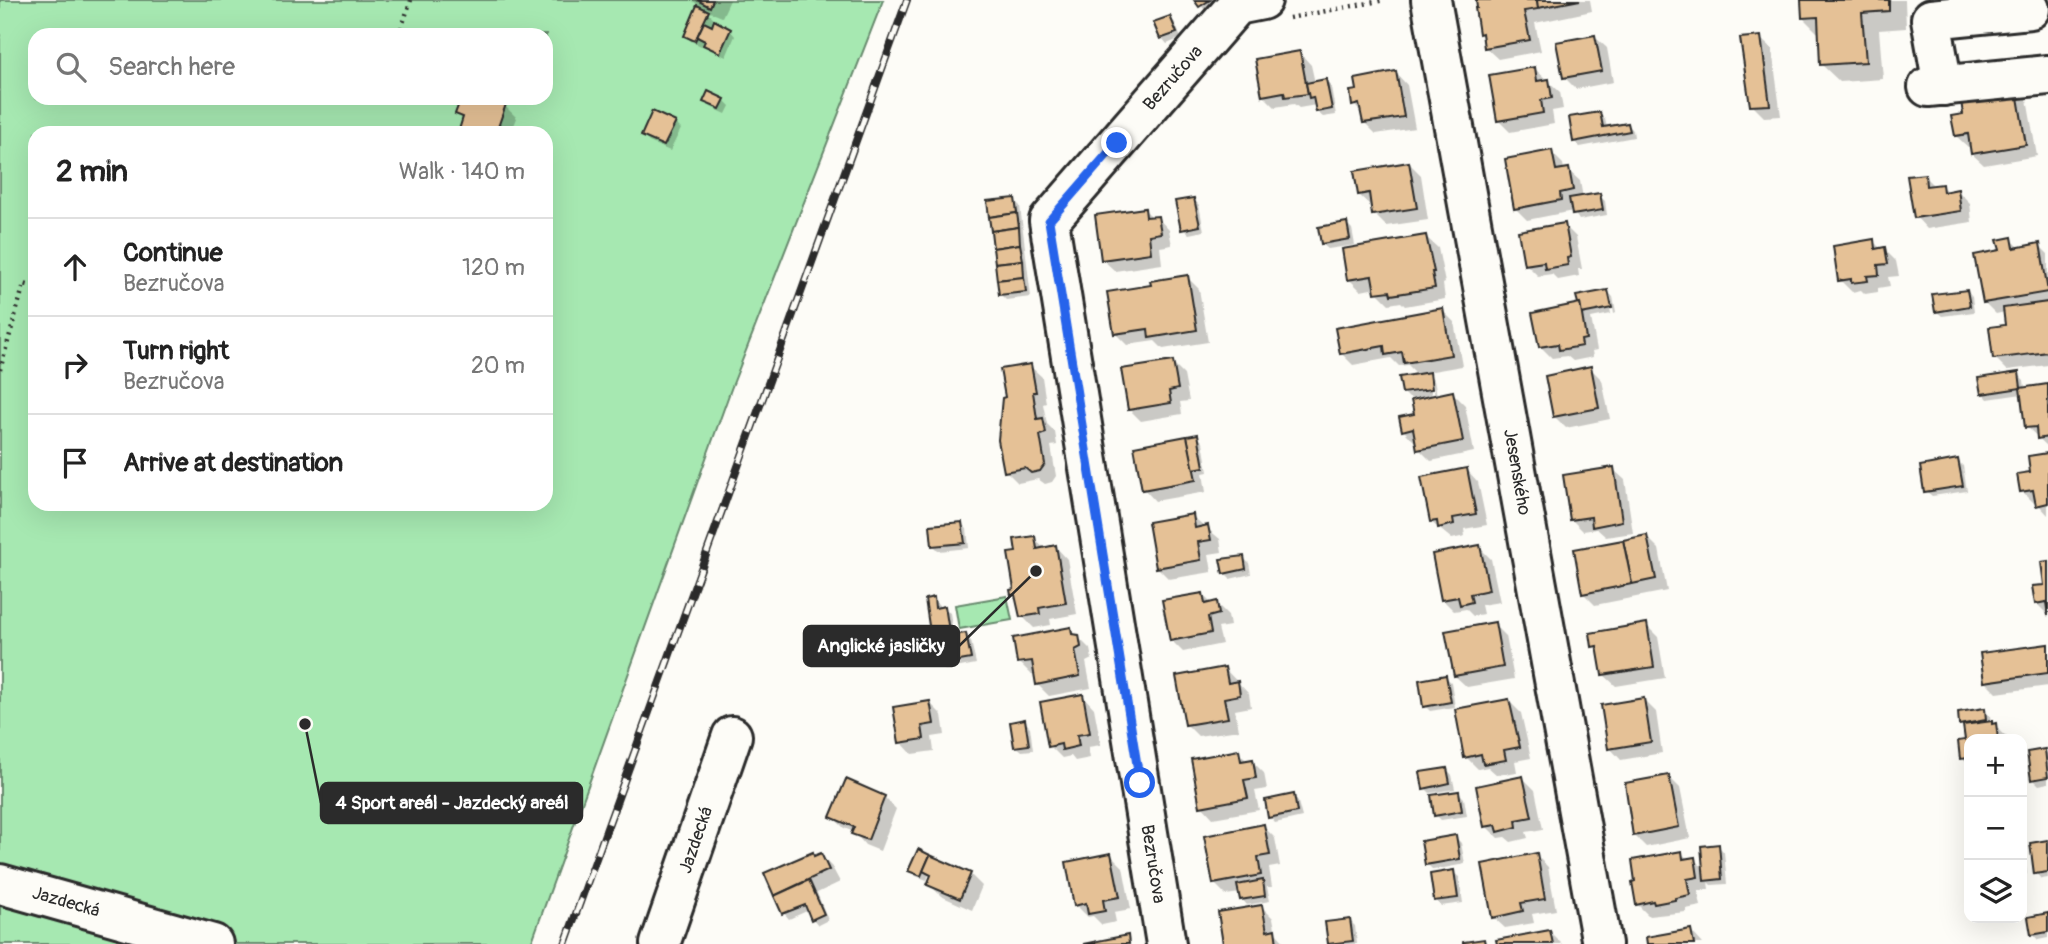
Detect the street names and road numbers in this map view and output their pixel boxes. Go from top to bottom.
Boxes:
street label: Bezručova [1138,40,1208,116]
street label: Jesenského [1498,427,1536,517]
street label: Jazdecká [674,803,718,877]
street label: Bezručova [1135,823,1171,905]
street label: Jazdecká [30,881,102,923]

